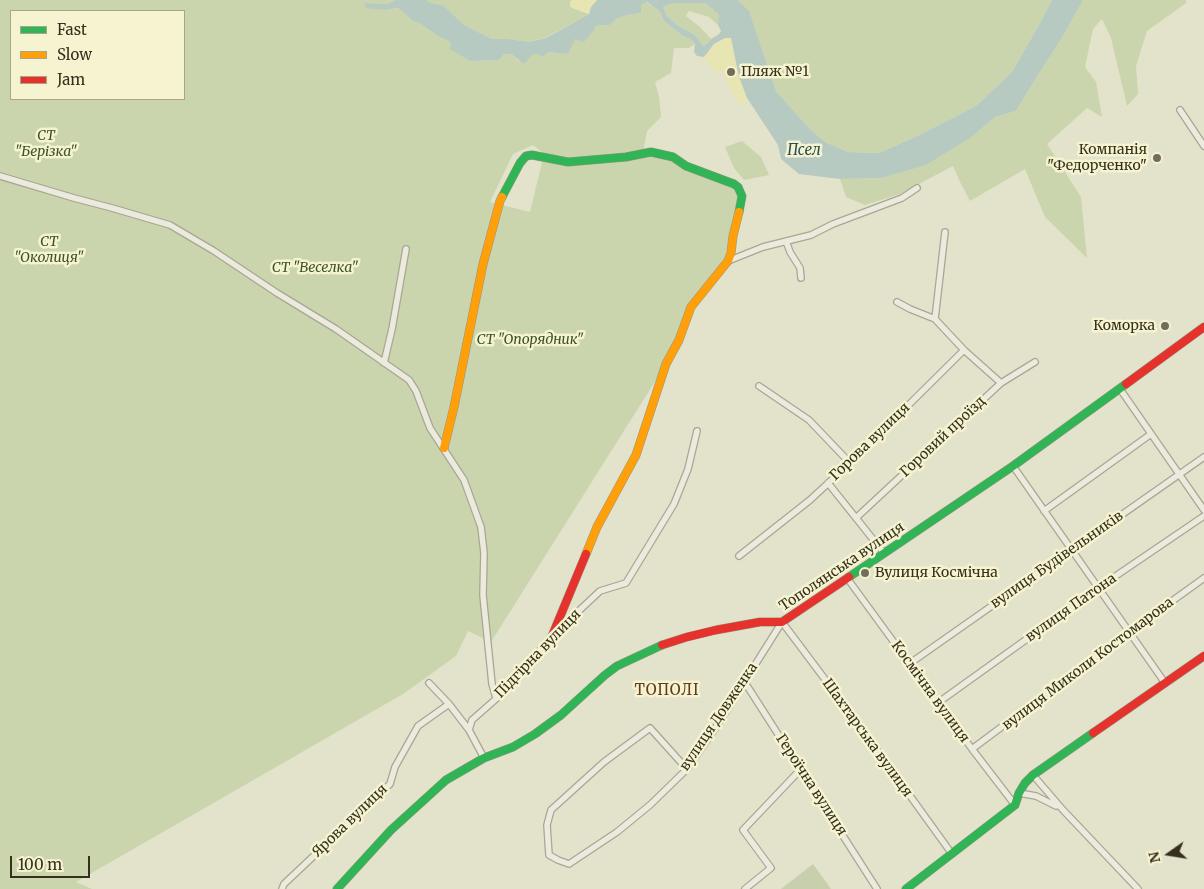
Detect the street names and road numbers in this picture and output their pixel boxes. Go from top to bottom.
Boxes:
street label: Горовий проїзд [897,393,989,481]
street label: Горова вулиця [827,400,913,484]
street label: вулиця Будівельників [987,508,1127,612]
street label: Тополянська вулиця [776,519,908,615]
street label: вулиця Патона [1022,570,1120,646]
street label: вулиця Миколи Костомарова [999,594,1177,734]
street label: Підгірна вулиця [491,606,585,702]
street label: Космічна вулиця [887,638,973,746]
street label: вулиця Довженка [677,660,761,774]
street label: Шахтарська вулиця [818,676,916,800]
street label: Героїчна вулиця [772,731,850,839]
street label: Ярова вулиця [309,781,391,861]

